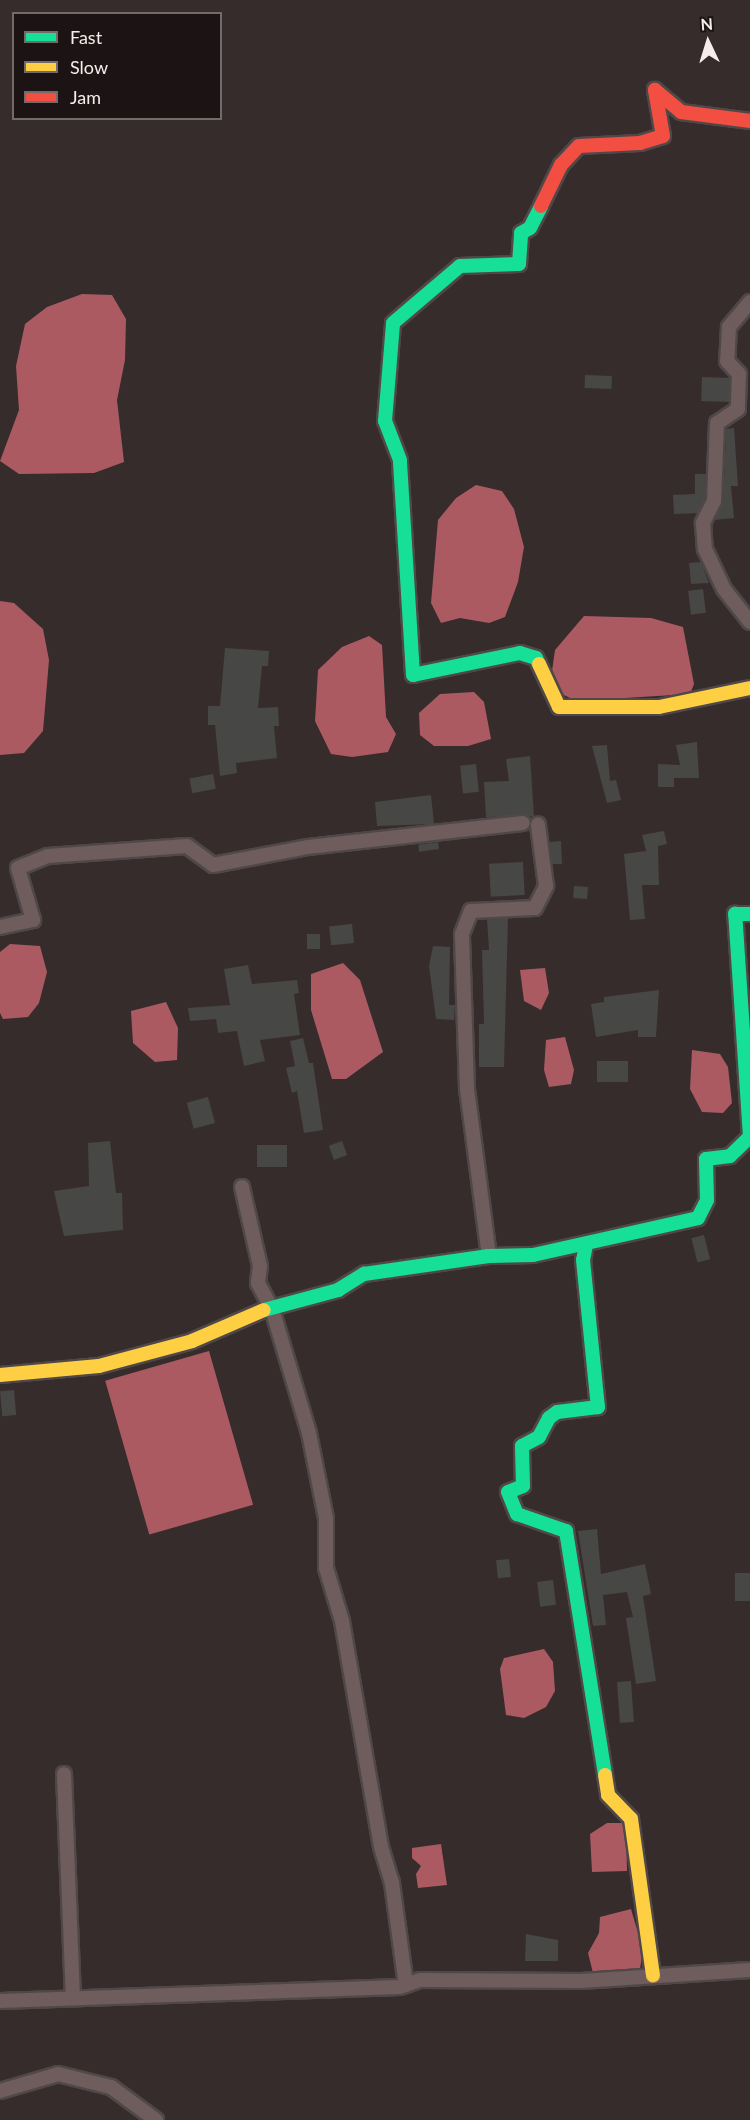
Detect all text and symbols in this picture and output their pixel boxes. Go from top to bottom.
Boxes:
legend [12,12,222,120]
north arrow [678,12,738,72]
text: N [700,14,714,33]
text: Fast [70,26,102,48]
text: Slow [70,56,108,78]
text: Jam [70,86,101,108]

